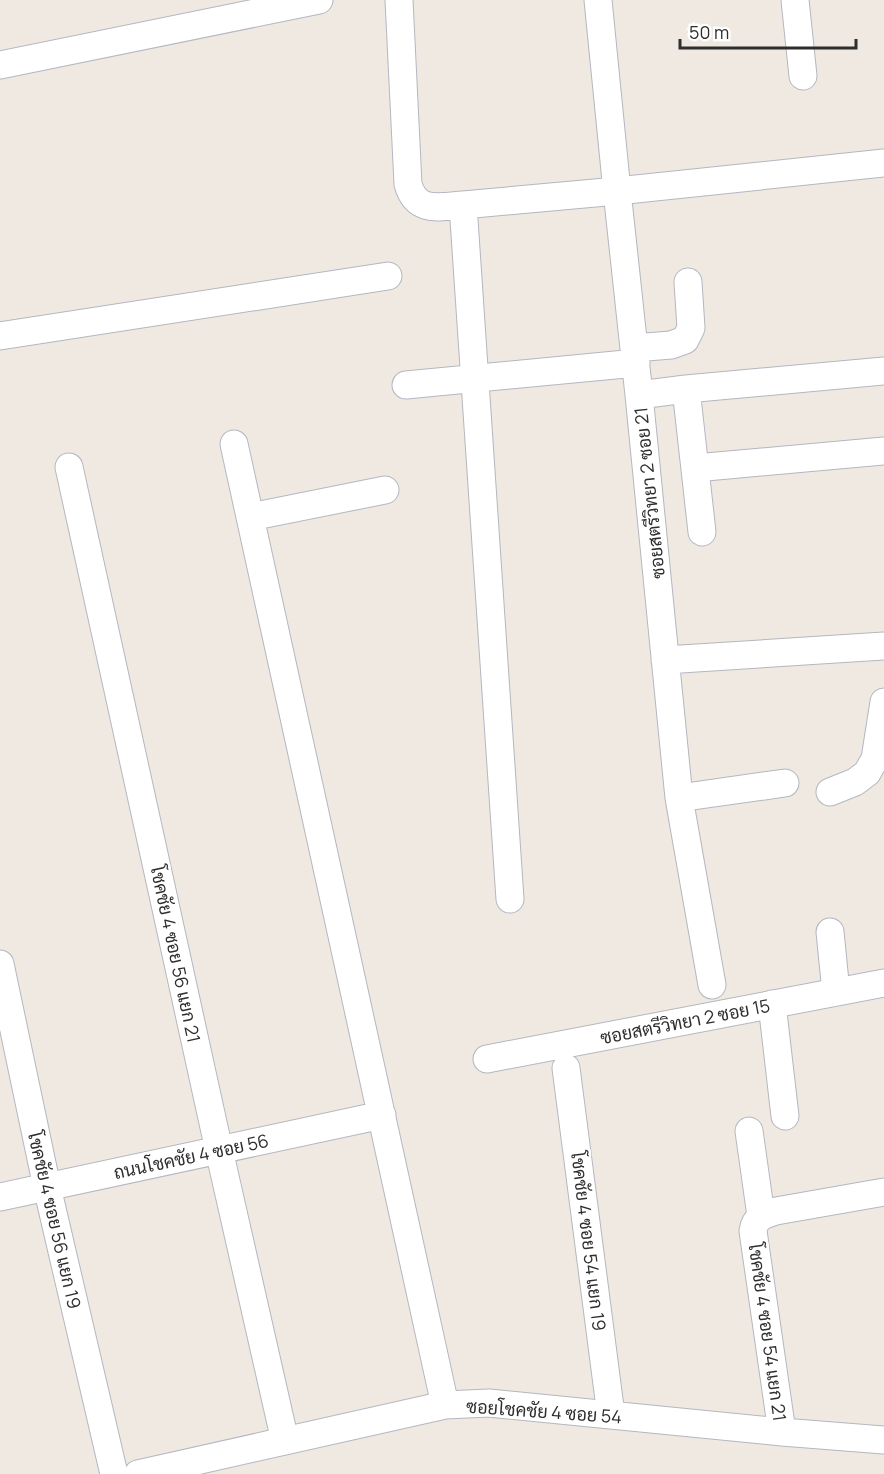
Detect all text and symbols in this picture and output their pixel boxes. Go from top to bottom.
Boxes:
scale bar [680,12,856,50]
text: 50 m [689,20,729,44]
street label: ซอยสตรีวิทยา 2 ซอย 21 [628,406,670,580]
street label: โชคชัย 4 ซอย 56 แยก 21 [145,862,206,1045]
street label: ซอยสตรีวิทยา 2 ซอย 15 [598,993,772,1049]
street label: โชคชัย 4 ซอย 56 แยก 19 [23,1128,87,1311]
street label: ถนนโชคชัย 4 ซอย 56 [111,1128,271,1184]
street label: โชคชัย 4 ซอย 54 แยก 19 [566,1149,612,1332]
street label: โชคชัย 4 ซอย 54 แยก 21 [743,1240,792,1423]
street label: ซอยโชคชัย 4 ซอย 54 [465,1394,623,1428]

